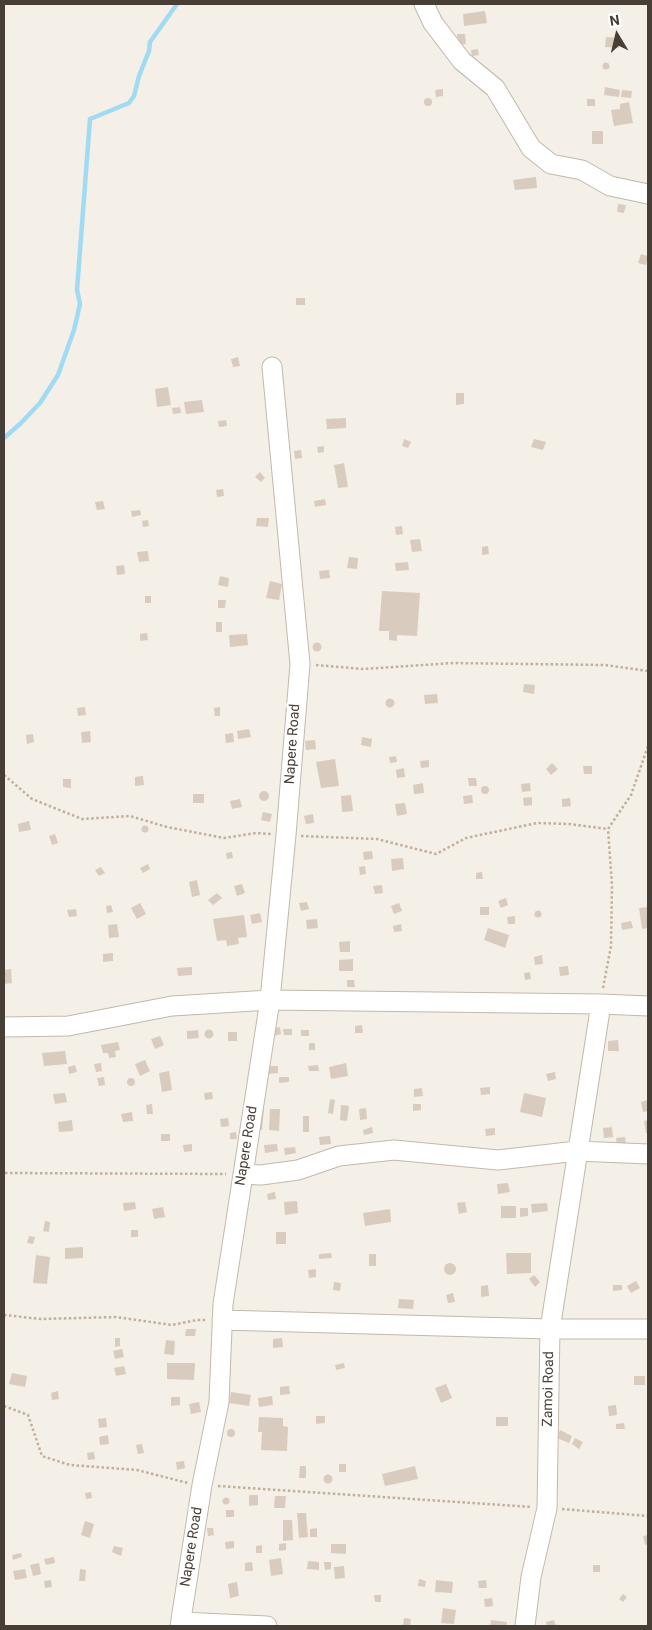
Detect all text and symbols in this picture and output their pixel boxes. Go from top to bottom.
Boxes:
north arrow [592,10,642,60]
text: N [609,12,621,29]
street label: Napere Road [282,703,304,785]
street label: Napere Road [232,1105,262,1187]
street label: Zamoi Road [540,1351,558,1427]
street label: Napere Road [177,1506,207,1588]

